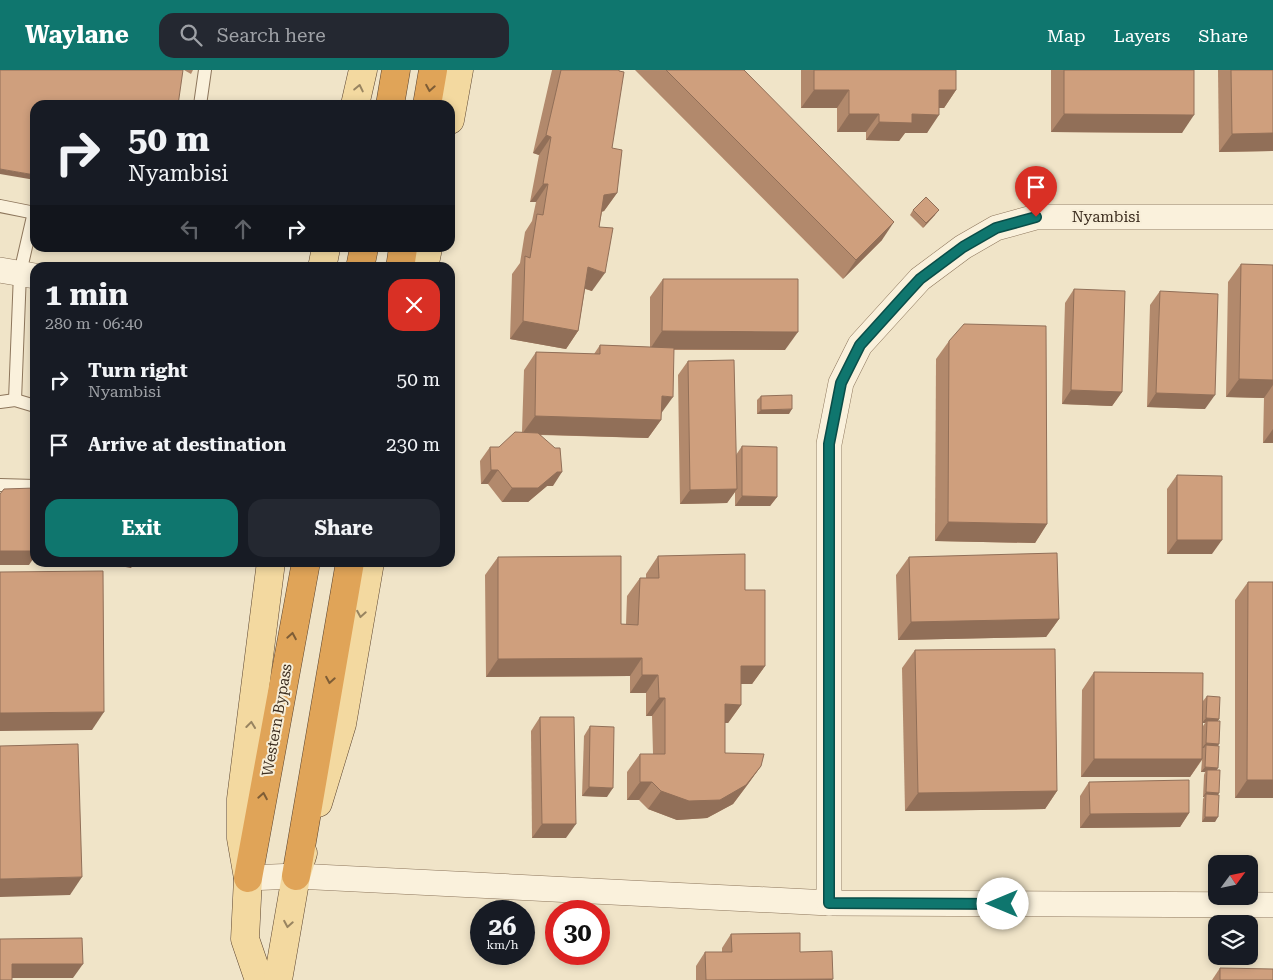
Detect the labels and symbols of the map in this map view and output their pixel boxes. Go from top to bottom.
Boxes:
one-way arrow [353,83,364,92]
one-way arrow [426,83,436,92]
pin [1015,166,1057,217]
street label: Nyambisi [1072,208,1140,226]
one-way arrow [356,609,366,618]
one-way arrow [287,631,297,640]
street label: Western Bypass [258,662,296,778]
one-way arrow [325,675,335,684]
one-way arrow [245,721,255,730]
one-way arrow [257,791,267,800]
north arrow [1208,855,1258,905]
position arrow [976,877,1028,929]
speed limit sign: 30 [545,900,610,965]
one-way arrow [283,920,293,929]

